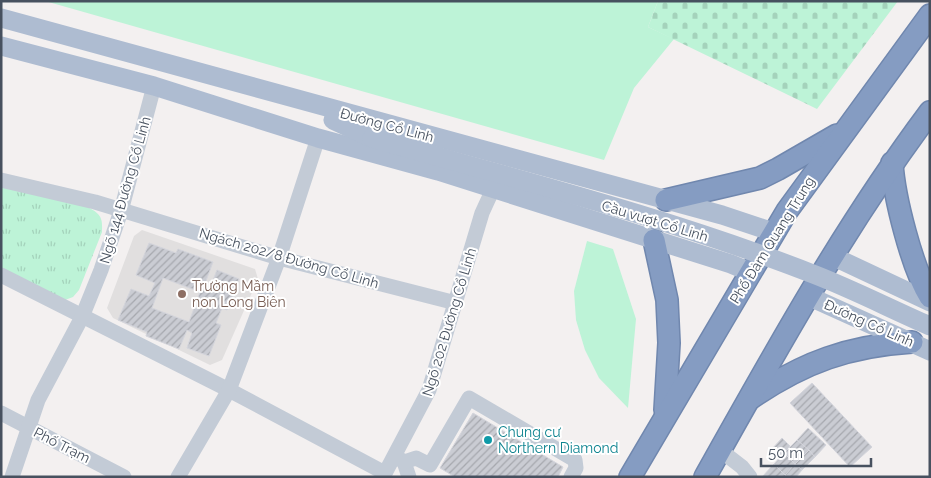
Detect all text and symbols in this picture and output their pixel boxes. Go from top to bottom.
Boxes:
street label: Đường Cổ Linh [338,105,436,145]
street label: Ngõ 144 Đường Cổ Linh [96,115,154,265]
street label: Phố Đàm Quang Trung [726,174,818,306]
street label: Cầu vượt Cổ Linh [600,197,710,245]
street label: Ngách 202/8 Đường Cổ Linh [197,225,381,291]
street label: Ngõ 202 Đường Cổ Linh [419,246,479,398]
place label: Trường Mầm non Long Biên [192,278,286,310]
marker: Trường Mầm non Long Biên [176,288,188,300]
street label: Đường Cổ Linh [822,296,916,350]
street label: Phố Trạm [31,424,93,466]
place label: Chung cư Northern Diamond [498,424,618,456]
marker: Chung cư Northern Diamond [482,434,494,446]
scale bar [761,436,871,468]
text: 50 m [768,444,803,462]

